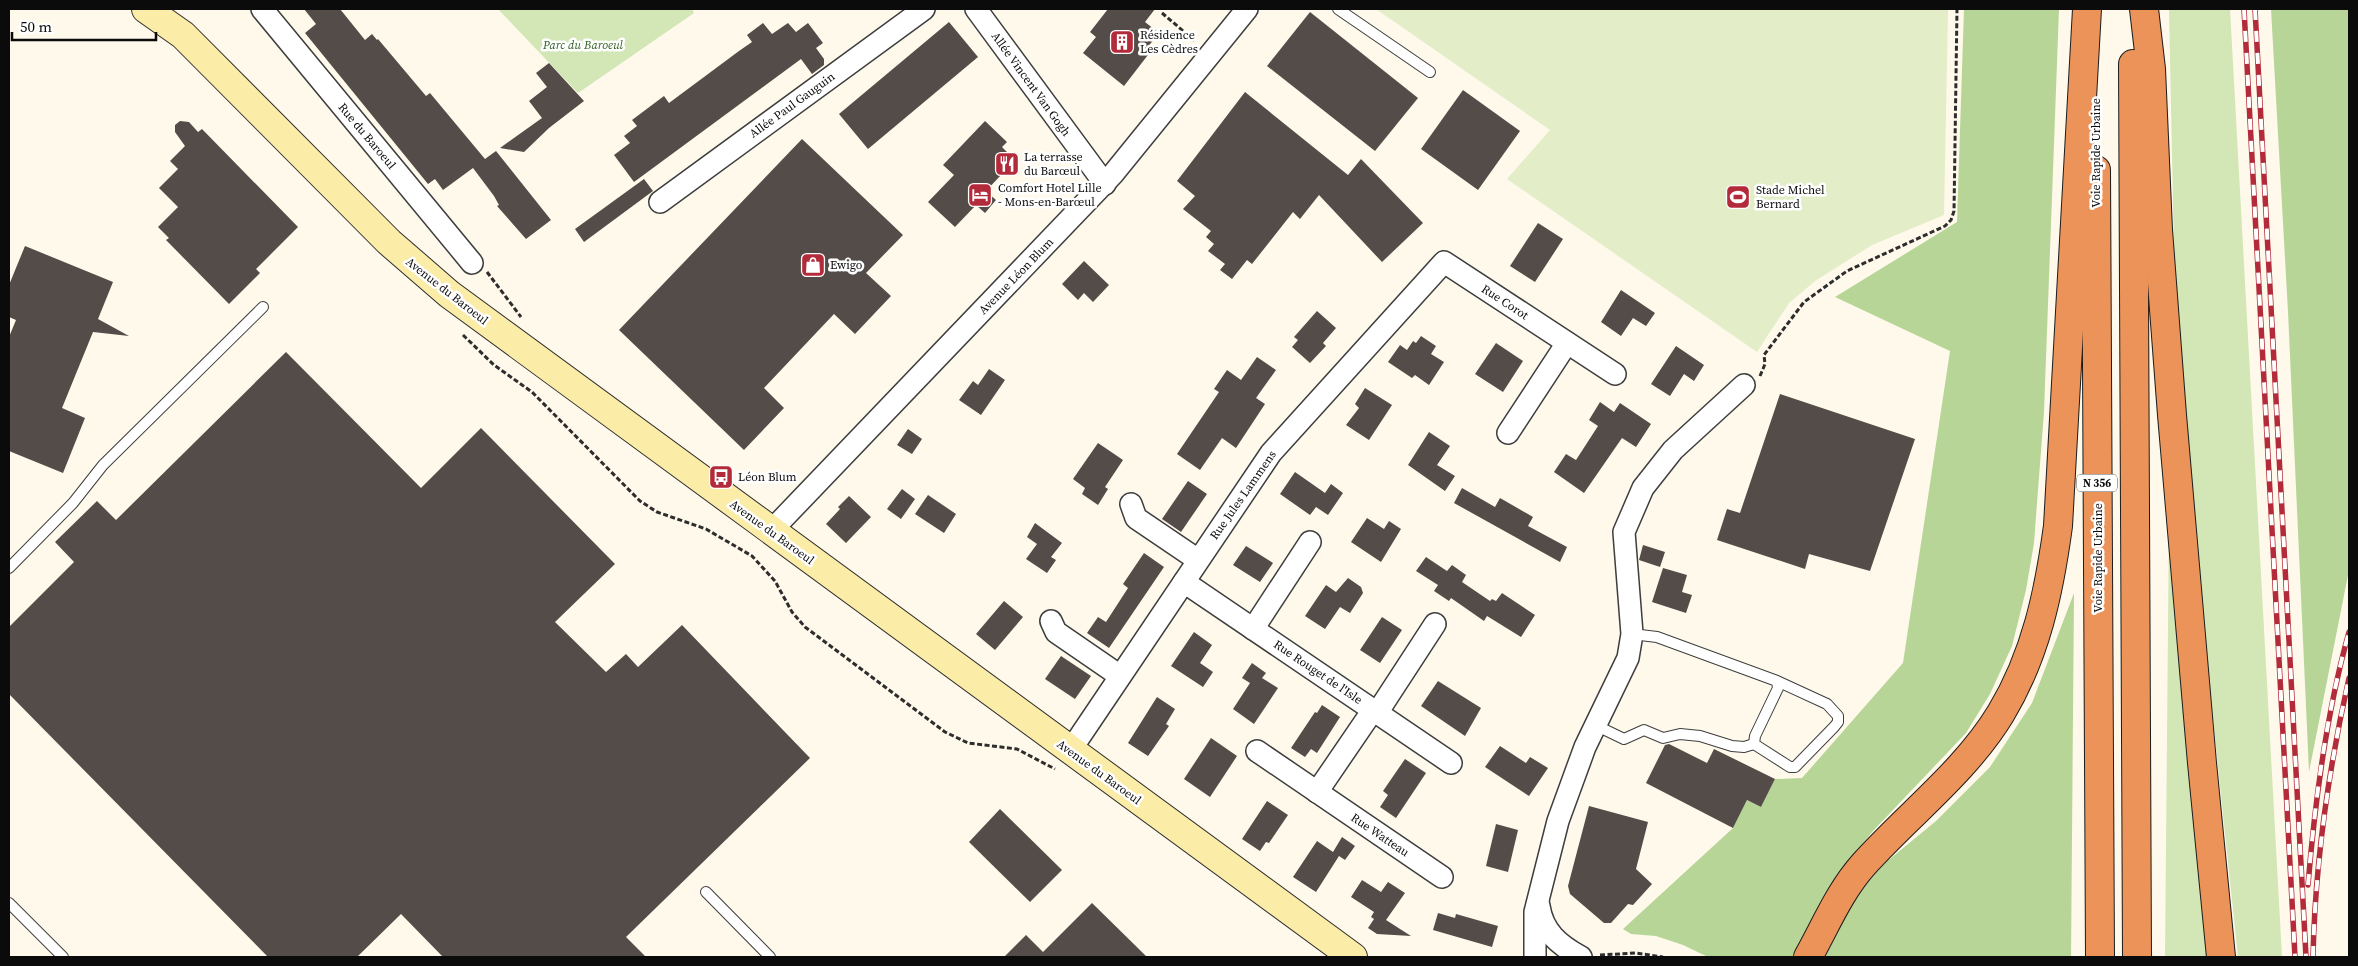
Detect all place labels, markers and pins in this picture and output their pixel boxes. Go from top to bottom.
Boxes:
place label: Résidence Les Cèdres [1140,27,1198,57]
building icon: Résidence Les Cèdres [1109,29,1135,55]
place label: La terrasse du Barœul [1024,149,1083,179]
restaurant icon: La terrasse du Barœul [994,151,1020,177]
place label: Comfort Hotel Lille - Mons-en-Barœul [998,180,1102,210]
hotel icon: Comfort Hotel Lille - Mons-en-Barœul [967,182,993,208]
place label: Stade Michel Bernard [1756,182,1825,212]
sports icon: Stade Michel Bernard [1725,184,1751,210]
shop icon: Ewigo [800,252,826,278]
place label: Ewigo [830,257,863,273]
bus stop icon: Léon Blum [708,464,734,490]
place label: Léon Blum [738,469,797,485]

